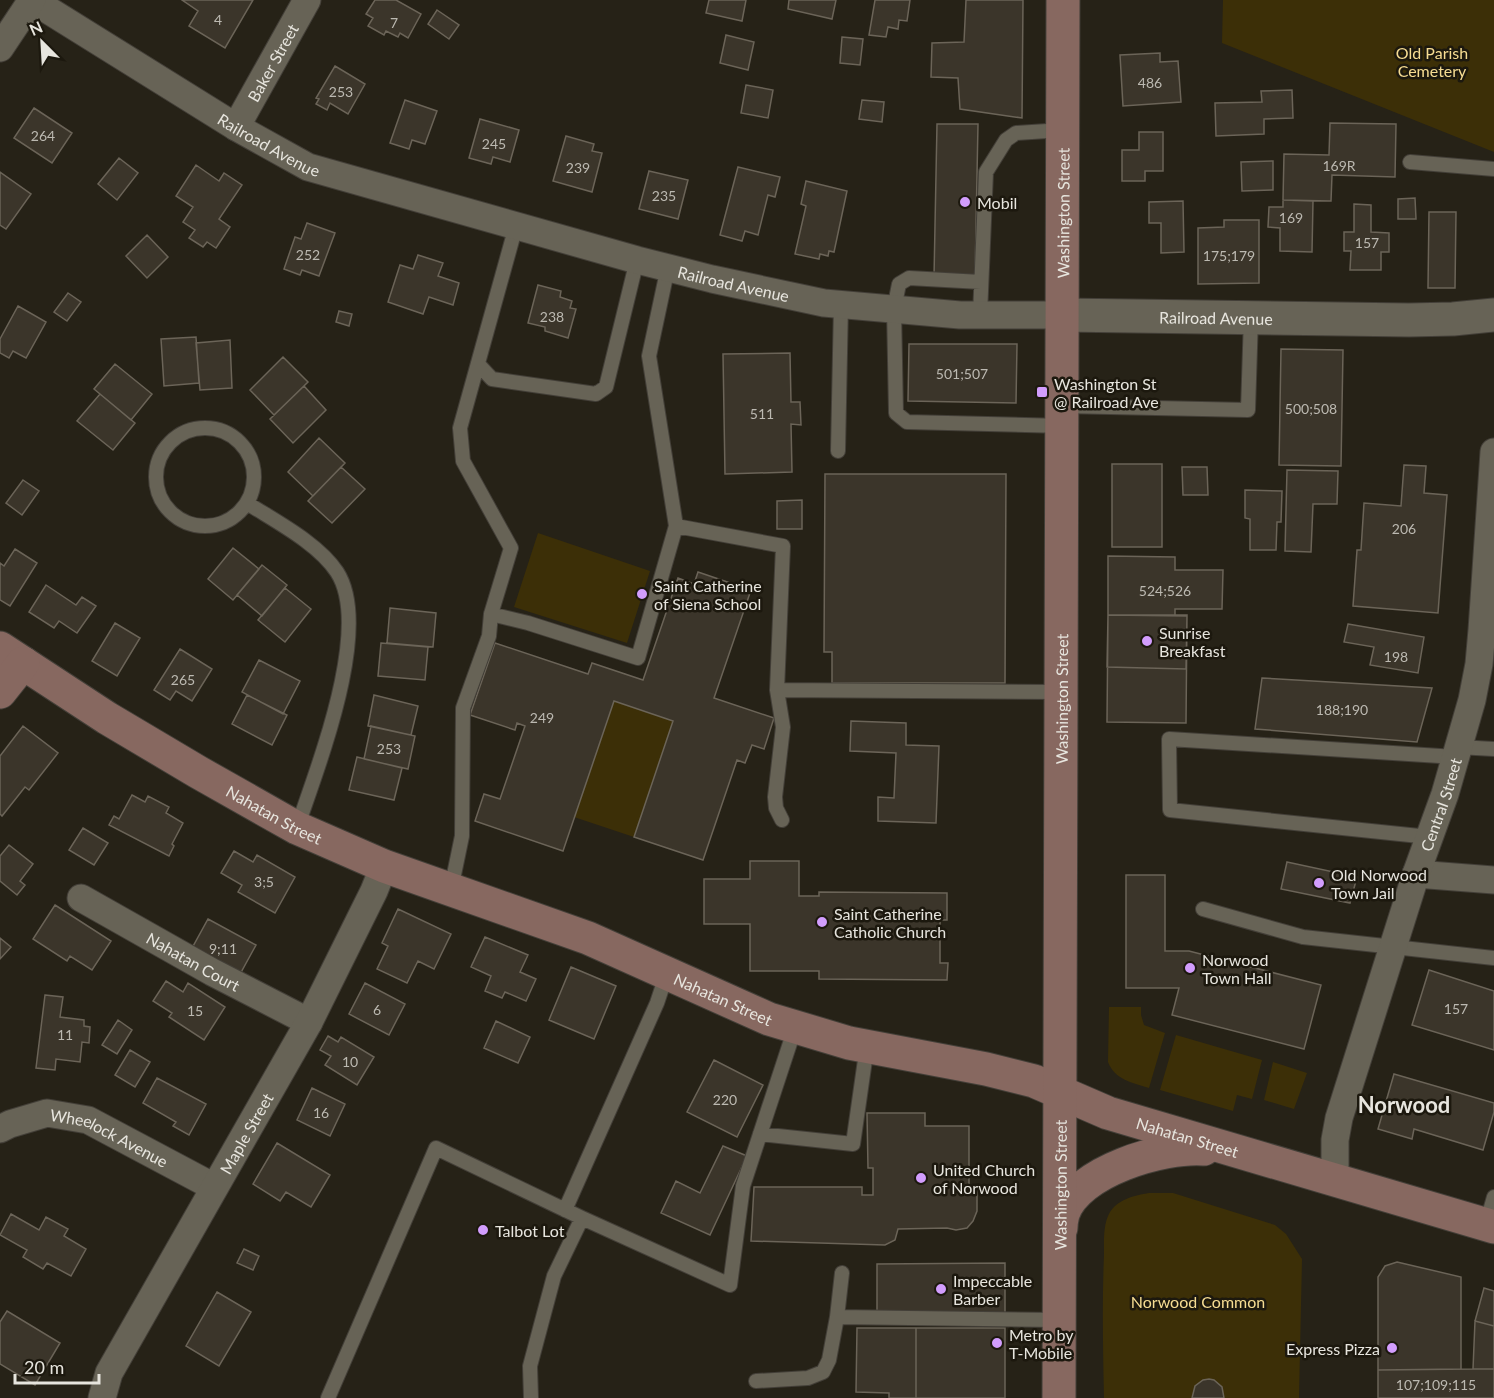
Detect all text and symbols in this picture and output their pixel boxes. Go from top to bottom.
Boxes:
house number: 4 [214,11,222,28]
north arrow [12,12,72,72]
house number: 7 [390,14,398,31]
text: N [26,17,45,39]
street label: Baker Street [243,20,302,105]
park label: Old Parish Cemetery [1396,43,1468,80]
house number: 486 [1138,74,1162,91]
house number: 253 [329,83,353,100]
street label: Railroad Avenue [215,109,322,179]
house number: 264 [31,127,55,144]
house number: 245 [482,135,506,152]
street label: Washington Street [1053,147,1072,278]
house number: 169R [1322,157,1356,174]
house number: 239 [566,159,590,176]
house number: 235 [652,187,676,204]
place label: Mobil [977,193,1017,212]
marker: Mobil [958,195,972,209]
house number: 169 [1279,209,1303,226]
house number: 157 [1355,234,1379,251]
house number: 252 [296,246,320,263]
house number: 175;179 [1203,247,1255,264]
street label: Railroad Avenue [676,261,791,305]
street label: Railroad Avenue [1159,307,1273,328]
house number: 238 [540,308,564,325]
house number: 501;507 [936,365,988,382]
place label: Washington St @ Railroad Ave [1054,374,1159,411]
marker: Washington St @ Railroad Ave [1035,385,1049,399]
house number: 500;508 [1285,400,1337,417]
house number: 511 [750,405,774,422]
house number: 206 [1392,520,1416,537]
place label: Saint Catherine of Siena School [654,576,762,613]
house number: 524;526 [1139,582,1191,599]
marker: Saint Catherine of Siena School [635,587,649,601]
place label: Sunrise Breakfast [1159,623,1226,660]
street label: Washington Street [1051,633,1071,764]
marker: Sunrise Breakfast [1140,634,1154,648]
house number: 198 [1384,648,1408,665]
house number: 265 [171,671,195,688]
house number: 188;190 [1316,701,1368,718]
house number: 249 [530,709,554,726]
house number: 253 [377,740,401,757]
street label: Central Street [1416,755,1465,854]
street label: Nahatan Street [223,781,325,847]
place label: Old Norwood Town Jail [1331,865,1427,902]
house number: 3;5 [254,873,274,890]
marker: Old Norwood Town Jail [1312,876,1326,890]
place label: Saint Catherine Catholic Church [834,904,946,941]
marker: Saint Catherine Catholic Church [815,915,829,929]
street label: Nahatan Court [144,928,244,994]
house number: 9;11 [209,940,237,957]
place label: Norwood Town Hall [1202,950,1272,987]
marker: Norwood Town Hall [1183,961,1197,975]
street label: Nahatan Street [671,968,776,1029]
house number: 157 [1444,1000,1468,1017]
house number: 6 [373,1001,381,1018]
house number: 15 [187,1002,203,1019]
house number: 11 [57,1026,73,1043]
house number: 10 [342,1053,358,1070]
street label: Maple Street [215,1089,276,1177]
house number: 220 [713,1091,737,1108]
district label: Norwood [1358,1091,1450,1118]
street label: Wheelock Avenue [49,1104,171,1170]
house number: 16 [313,1104,329,1121]
street label: Nahatan Street [1134,1112,1241,1161]
street label: Washington Street [1050,1119,1069,1250]
place label: United Church of Norwood [933,1160,1035,1197]
marker: United Church of Norwood [914,1171,928,1185]
place label: Talbot Lot [495,1221,565,1240]
marker: Talbot Lot [476,1223,490,1237]
place label: Impeccable Barber [953,1271,1032,1308]
marker: Impeccable Barber [934,1282,948,1296]
park label: Norwood Common [1131,1292,1265,1311]
place label: Metro by T-Mobile [1009,1325,1074,1362]
marker: Metro by T-Mobile [990,1336,1004,1350]
place label: Express Pizza [1286,1339,1380,1358]
marker: Express Pizza [1385,1341,1399,1355]
scale bar [15,1347,99,1385]
text: 20 m [24,1356,64,1378]
house number: 107;109;115 [1396,1376,1476,1393]

